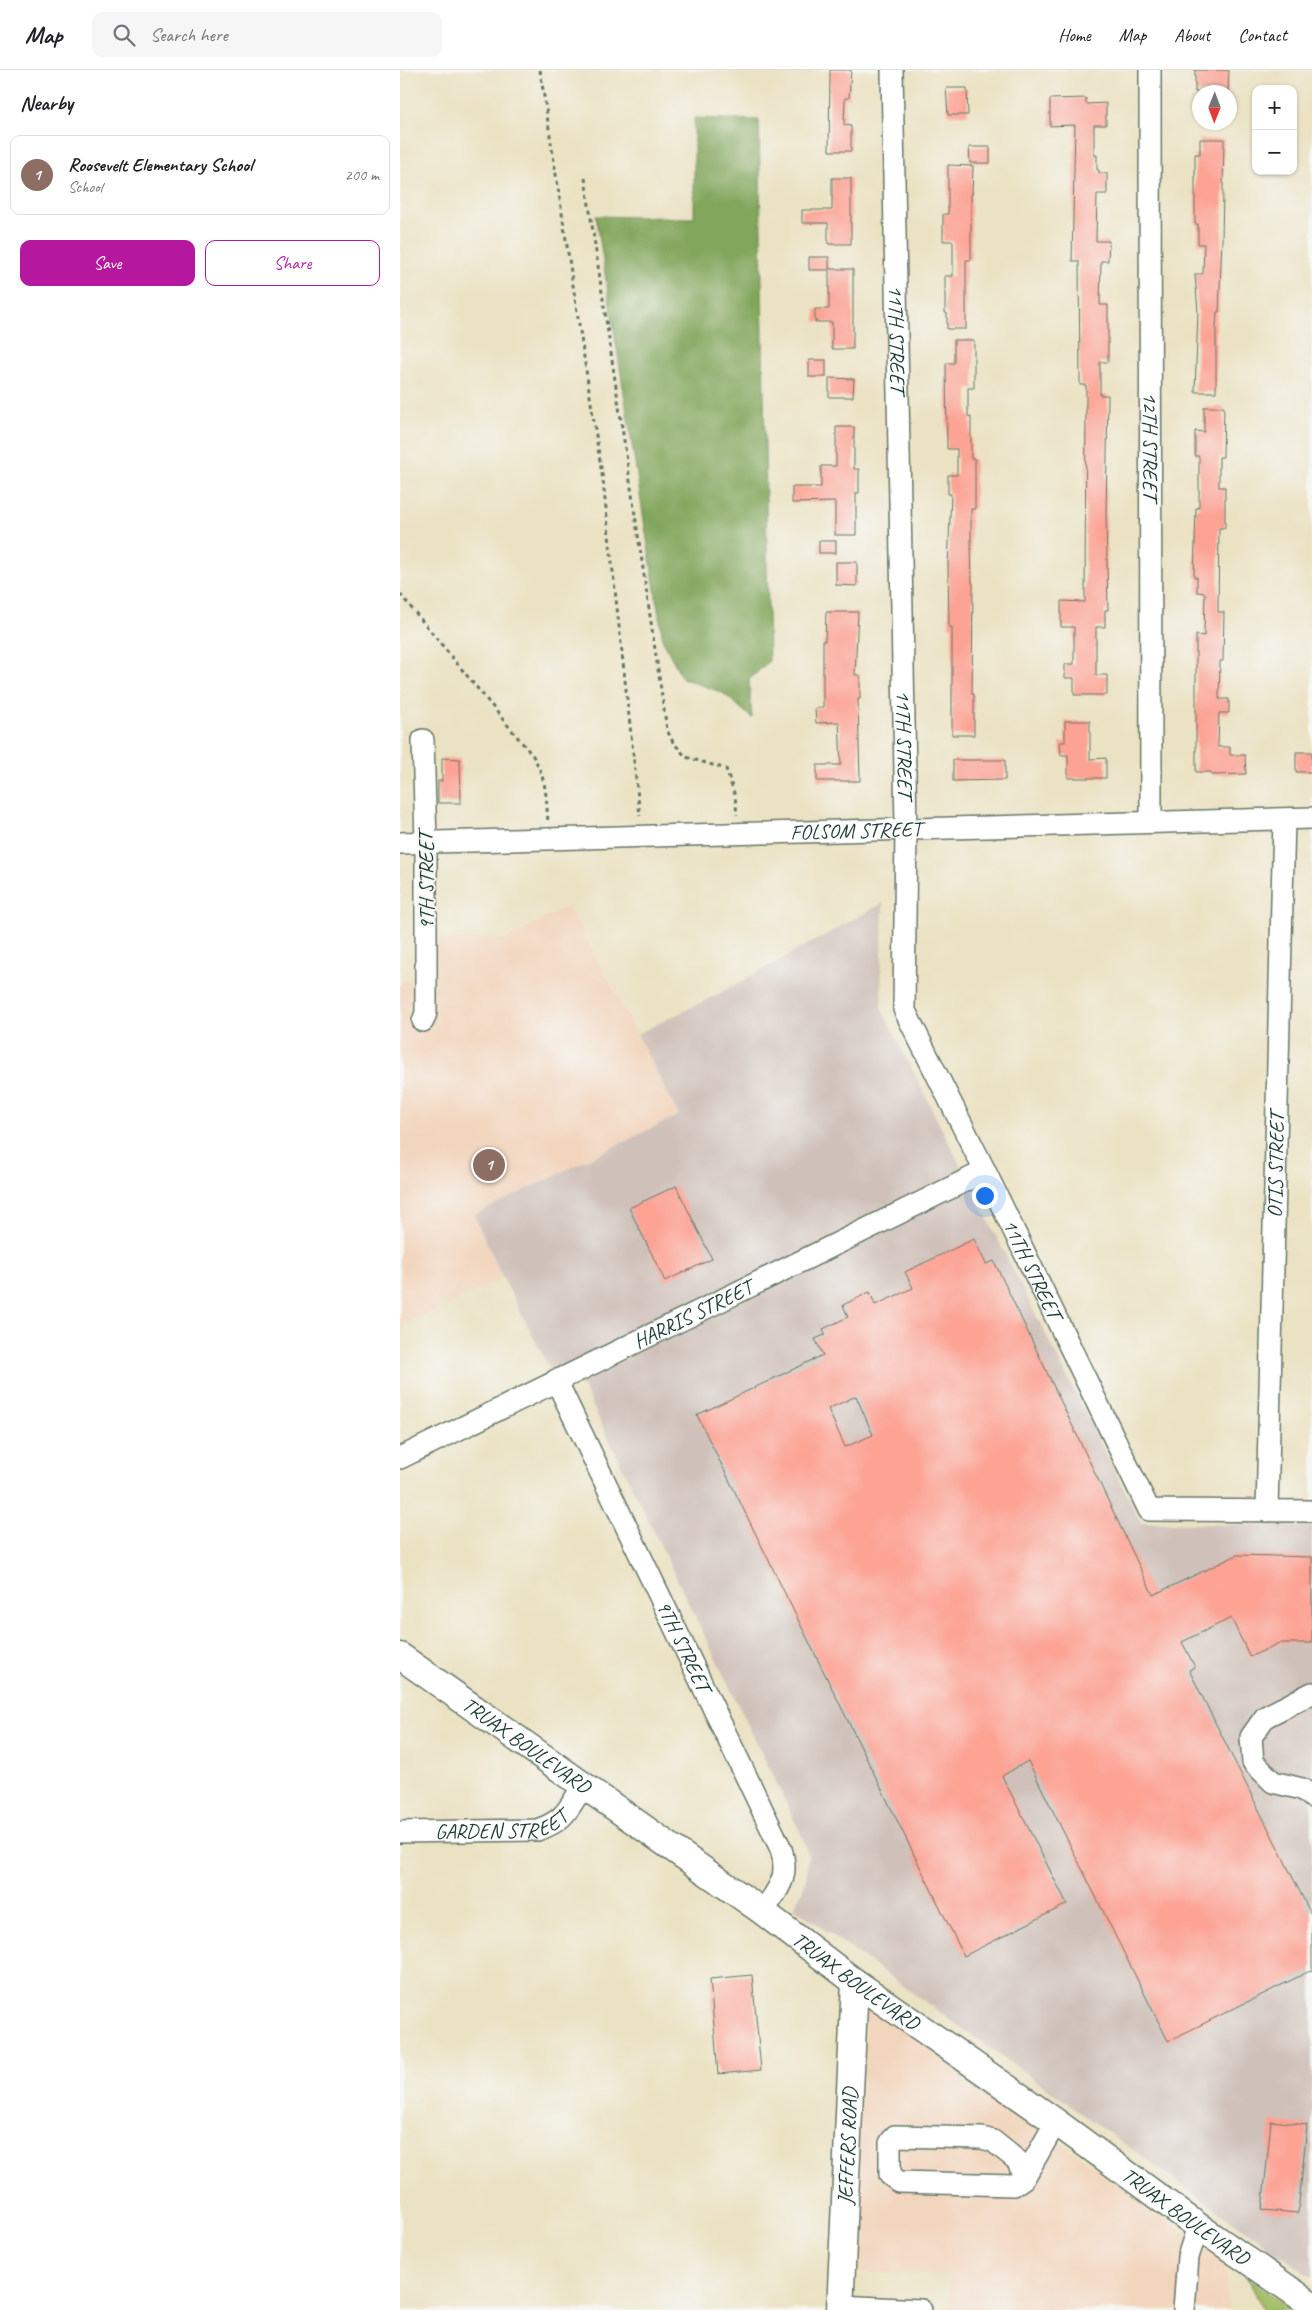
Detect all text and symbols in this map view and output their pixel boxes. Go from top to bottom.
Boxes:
search box [92,12,442,57]
text: Map [25,20,62,50]
icon: search [110,21,138,49]
text: Search here [150,23,228,47]
text: Home [1058,24,1091,46]
text: Map [1119,24,1146,46]
text: About [1174,24,1210,46]
text: Contact [1238,24,1287,46]
north arrow [1192,85,1237,130]
map controls [1252,85,1297,175]
button: + [1252,85,1297,130]
text: Nearby [20,90,73,116]
button: − [1252,130,1297,175]
text: Roosevelt Elementary School [68,153,252,177]
text: 1 [33,165,41,185]
text: 200 m [345,165,379,185]
text: School [68,177,102,197]
button: Save [20,240,195,286]
button: Share [205,240,380,286]
street label: 11TH STREET [883,285,911,398]
street label: 12TH STREET [1137,392,1164,505]
street label: 11TH STREET [890,690,919,803]
street label: FOLSOM STREET [790,816,927,845]
street label: 9TH STREET [413,827,439,930]
street label: OTIS STREET [1261,1107,1290,1218]
pin: 1 [473,1146,505,1184]
your location [972,1183,998,1209]
street label: 11TH STREET [997,1215,1070,1328]
street label: HARRIS STREET [629,1272,761,1354]
street label: 9TH STREET [651,1596,719,1701]
street label: TRUAX BOULEVARD [457,1691,597,1801]
street label: GARDEN STREET [435,1801,577,1844]
street label: TRUAX BOULEVARD [787,1926,926,2037]
street label: JEFFERS ROAD [832,2085,863,2206]
street label: TRUAX BOULEVARD [1117,2162,1256,2272]

